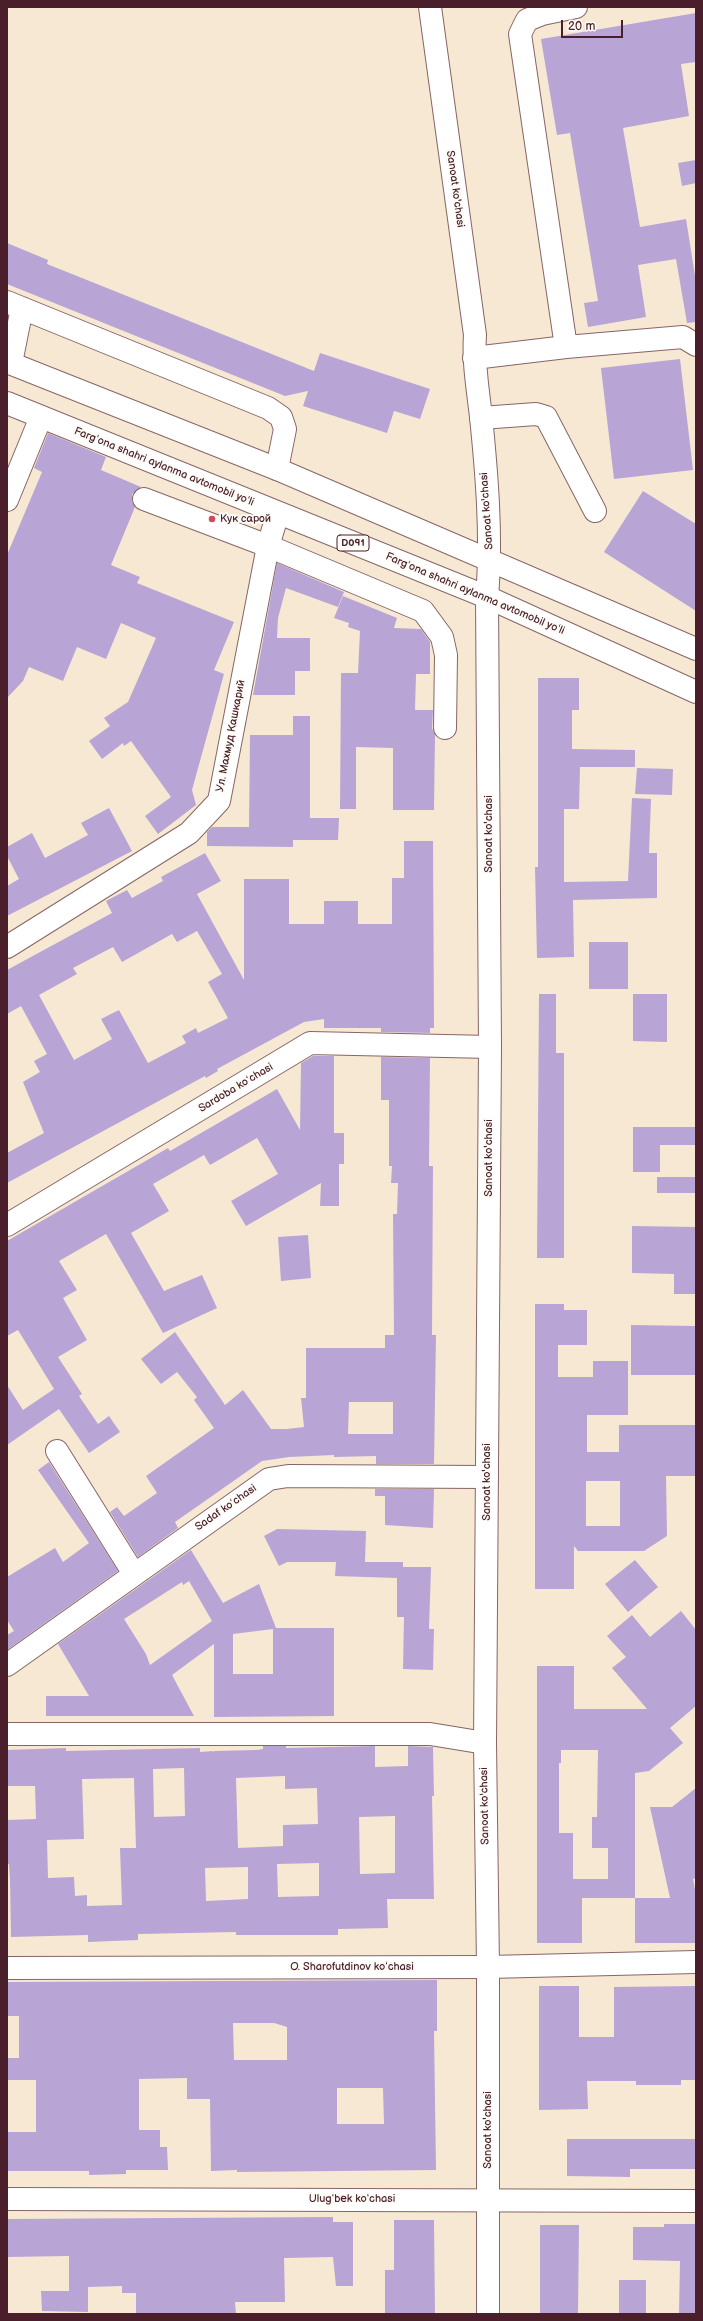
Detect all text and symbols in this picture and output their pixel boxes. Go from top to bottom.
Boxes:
scale bar [563,12,625,38]
text: 20 m [568,19,595,34]
street label: Sanoat ko'chasi [443,150,467,228]
street label: Fargʻona shahri aylanma avtomobil yoʻli [72,425,256,509]
street label: Sanoat ko'chasi [478,472,496,550]
place label: Кук сарой [220,512,271,526]
marker: Кук сарой [207,514,217,524]
road number: D091 [337,535,369,551]
street label: Fargʻona shahri aylanma avtomobil yoʻli [384,550,566,638]
street label: Ул. Махмуд Кашкарий [214,679,248,793]
street label: Sanoat ko'chasi [482,795,496,873]
street label: Sardoba koʻchasi [196,1061,276,1115]
street label: Sanoat ko'chasi [482,1119,496,1197]
street label: Sanoat ko'chasi [480,1443,494,1521]
street label: Sadaf koʻchasi [193,1482,259,1534]
street label: Sanoat ko'chasi [478,1767,492,1845]
street label: O. Sharofutdinov koʻchasi [290,1960,414,1974]
street label: Sanoat ko'chasi [481,2091,495,2169]
street label: Ulugʻbek koʻchasi [309,2192,395,2206]

